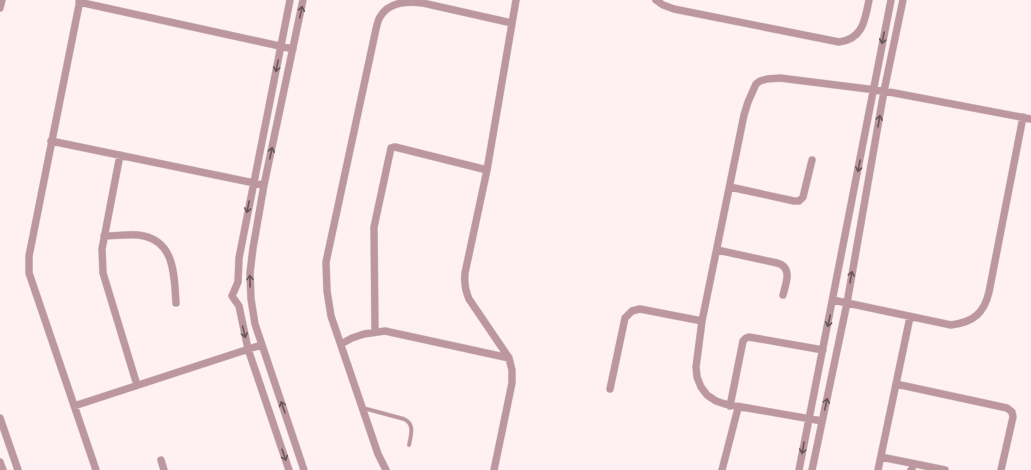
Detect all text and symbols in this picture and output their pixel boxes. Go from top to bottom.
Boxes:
one-way arrow [297,6,305,19]
one-way arrow [879,31,887,44]
one-way arrow [272,59,280,72]
one-way arrow [875,115,883,128]
one-way arrow [267,147,275,160]
one-way arrow [854,159,862,172]
one-way arrow [244,200,252,213]
one-way arrow [848,271,856,284]
one-way arrow [247,275,254,288]
one-way arrow [824,314,832,327]
one-way arrow [240,325,248,338]
one-way arrow [822,398,830,411]
one-way arrow [278,401,286,413]
one-way arrow [799,442,807,455]
one-way arrow [281,449,288,462]

